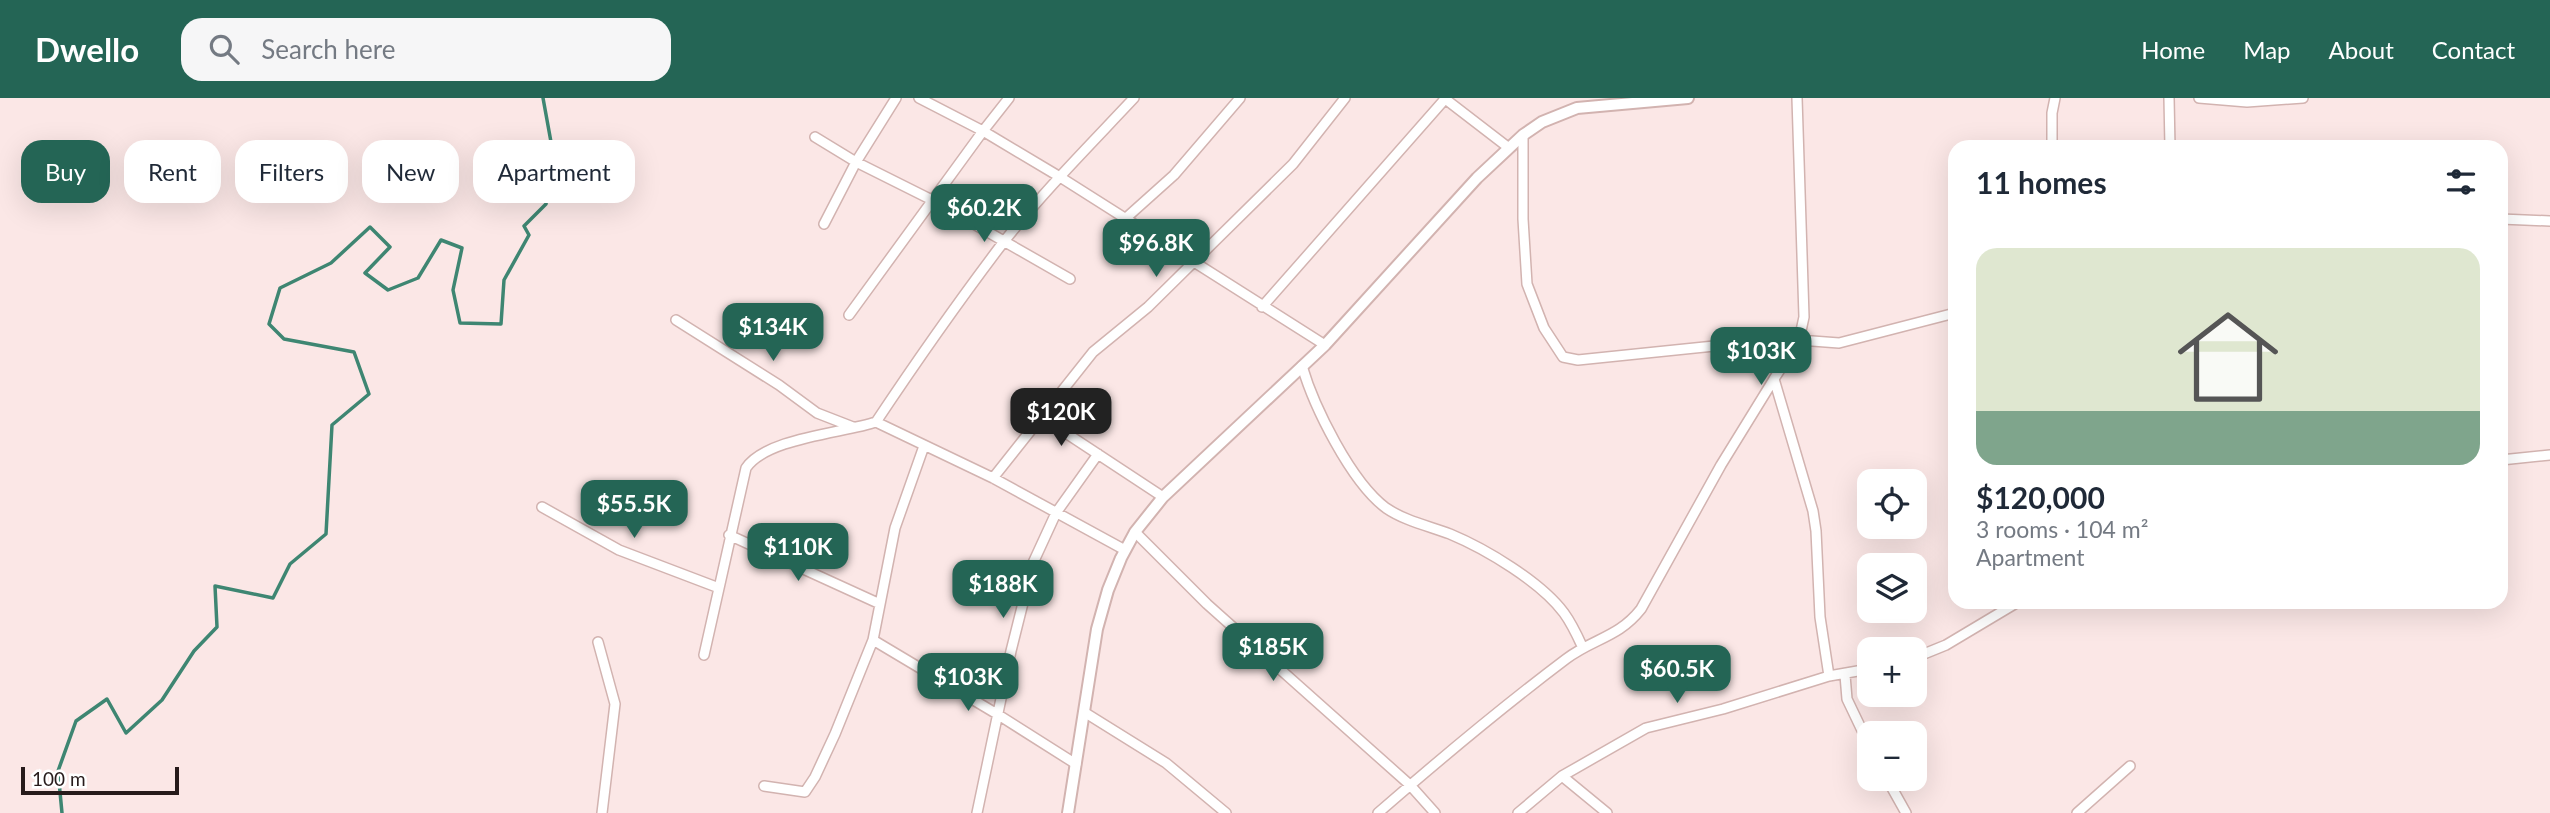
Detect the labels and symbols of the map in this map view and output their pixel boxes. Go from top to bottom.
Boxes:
pin: $60.2K [927,184,1041,244]
pin: $96.8K [1099,220,1213,279]
pin: $134K [724,303,822,363]
pin: $103K [1712,328,1810,387]
pin: $120K [1012,388,1110,448]
pin: $55.5K [577,480,691,540]
pin: $110K [749,524,847,583]
pin: $188K [954,560,1052,620]
pin: $185K [1224,624,1322,683]
pin: $60.5K [1620,646,1734,705]
pin: $103K [919,654,1017,713]
scale bar [21,764,178,796]

